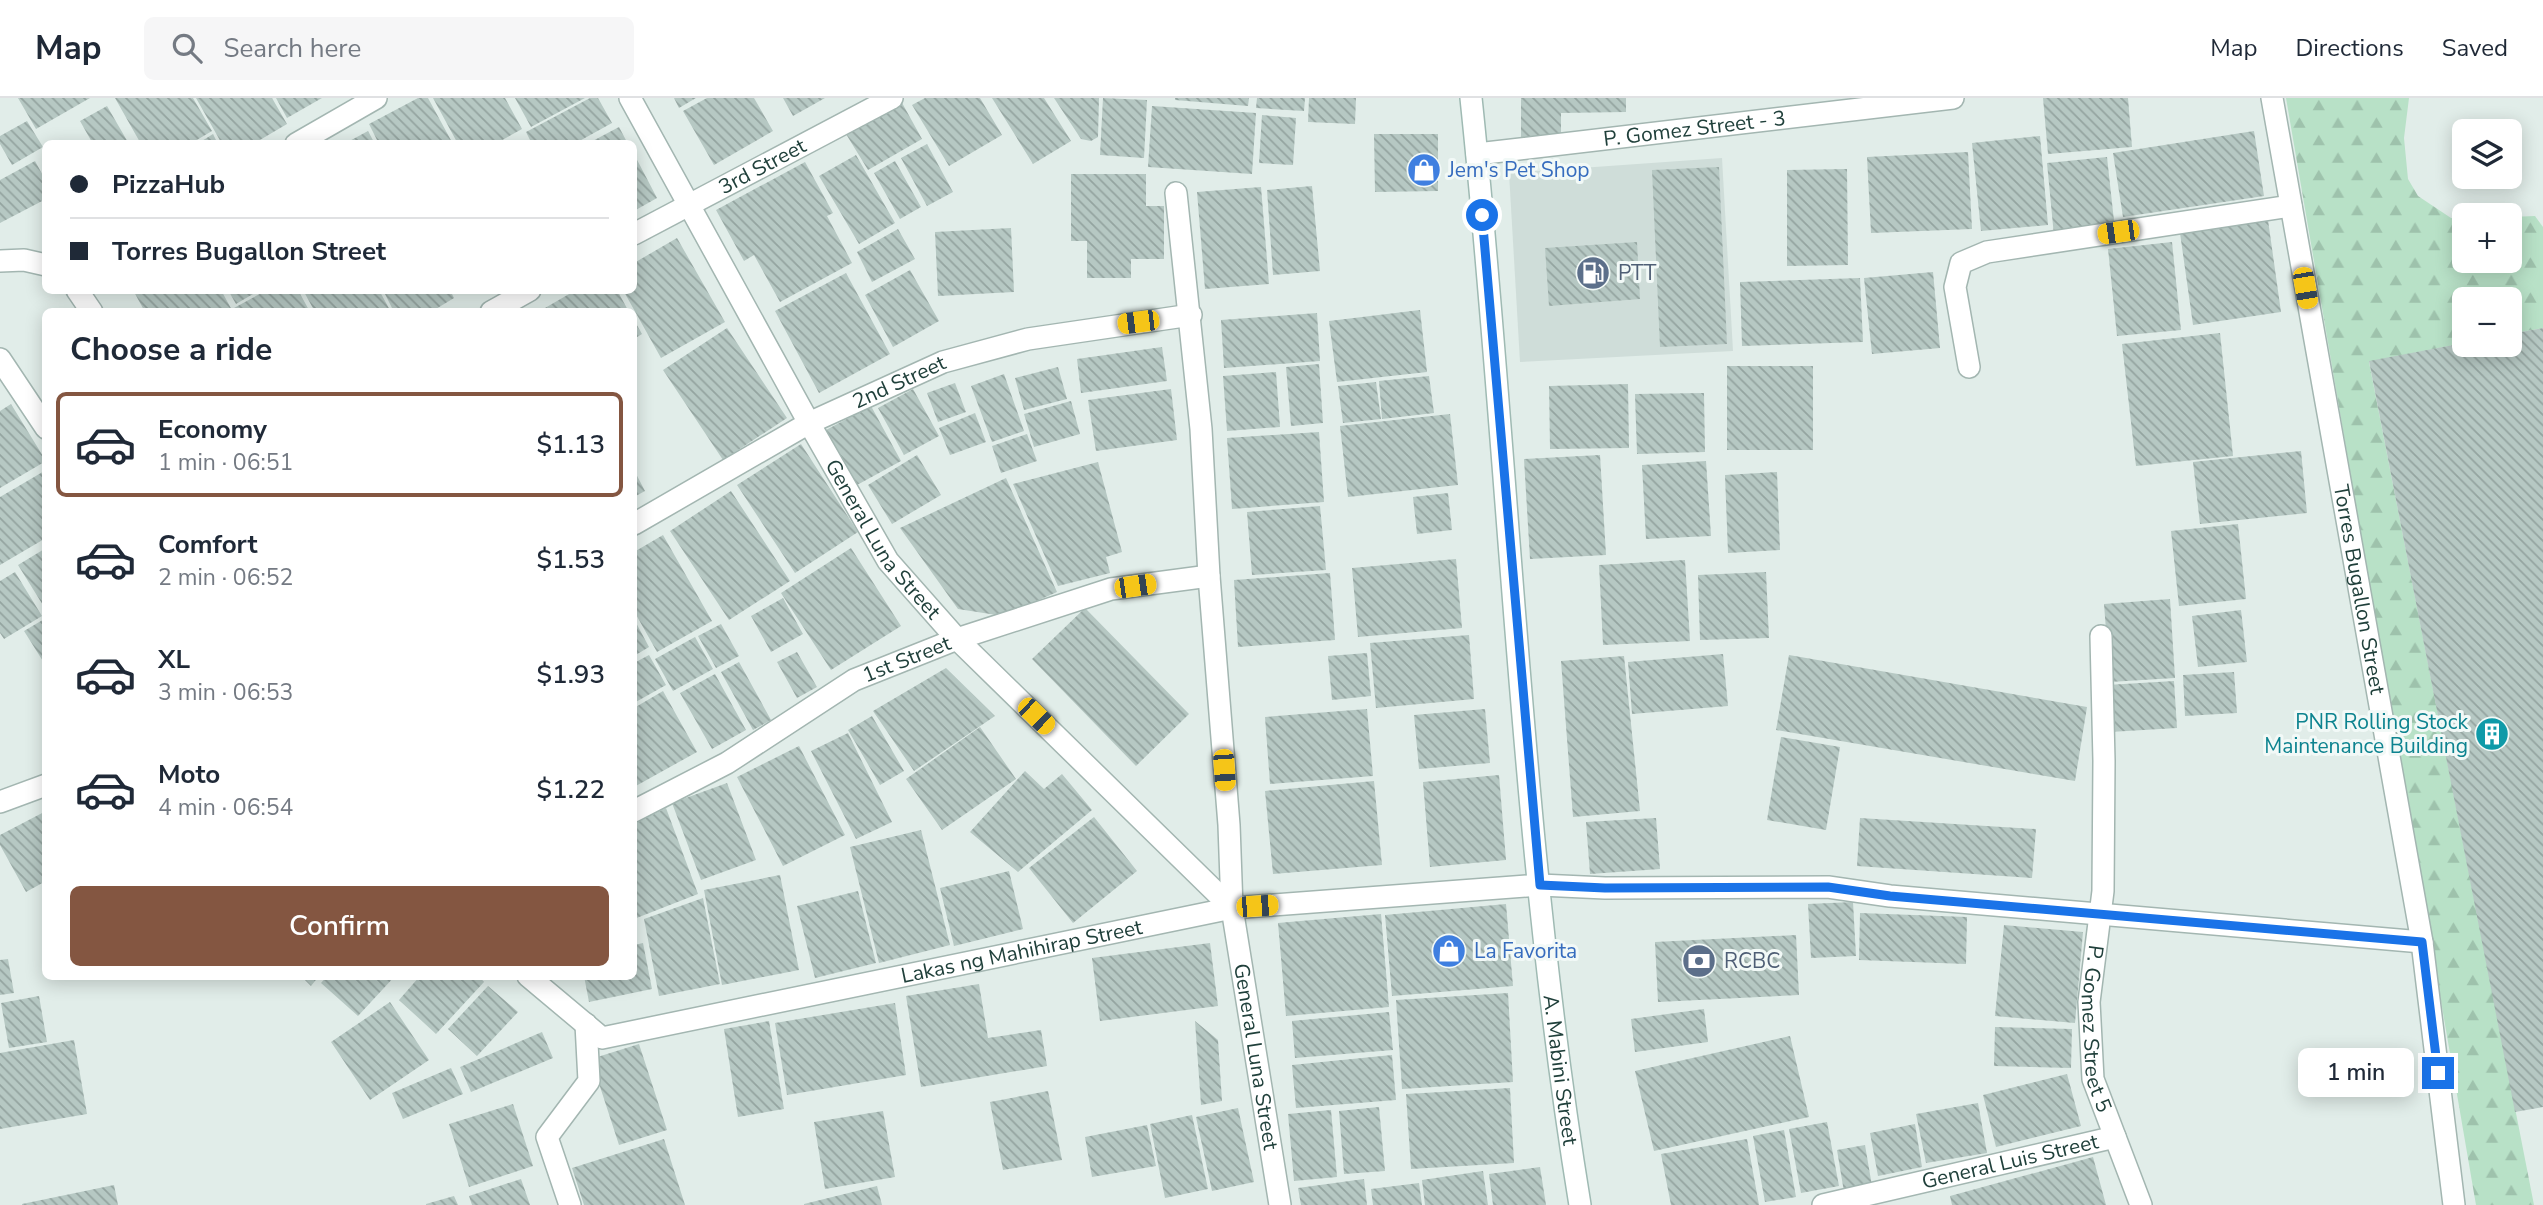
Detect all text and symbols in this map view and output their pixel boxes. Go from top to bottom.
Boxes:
search box [144,17,634,80]
text: Map [35,26,102,71]
icon: search [168,29,206,67]
text: Search here [224,31,361,66]
text: Map [2210,32,2257,64]
text: Directions [2295,32,2404,64]
text: Saved [2442,32,2508,64]
street label: P. Gomez Street - 3 [1602,104,1787,153]
map controls [2452,119,2522,357]
button: layers [2452,119,2522,189]
street label: 3rd Street [714,132,811,201]
shop icon: Jem's Pet Shop [1405,151,1443,189]
place label: Jem's Pet Shop [1447,156,1590,184]
text: PizzaHub [112,167,225,202]
route start [1466,199,1498,231]
button: + [2452,203,2522,273]
car [2096,219,2141,245]
text: Torres Bugallon Street [112,234,386,269]
fuel station icon: PTT [1574,254,1612,292]
place label: PTT [1618,259,1657,287]
car [2292,265,2319,311]
button: − [2452,287,2522,357]
car [1116,309,1161,335]
text: Choose a ride [70,328,272,371]
street label: 2nd Street [848,348,951,415]
text: Economy [158,412,267,447]
icon: car [74,413,137,476]
text: $1.13 [536,427,605,462]
text: 1 min · 06:51 [158,447,293,478]
street label: General Luna Street [819,454,947,626]
street label: Torres Bugallon Street [2327,482,2392,697]
text: Comfort [158,527,258,562]
icon: car [74,528,137,591]
text: $1.53 [536,542,605,577]
text: 2 min · 06:52 [158,562,293,593]
car [1113,573,1158,599]
street label: 1st Street [858,629,955,689]
text: XL [158,642,190,677]
icon: car [74,643,137,706]
text: $1.93 [536,657,605,692]
text: 3 min · 06:53 [158,677,293,708]
car [1014,694,1059,738]
place label: PNR Rolling Stock Maintenance Building [2264,708,2468,760]
building icon: PNR Rolling Stock Maintenance Building [2473,715,2511,753]
car [1213,748,1236,792]
text: Moto [158,757,220,792]
icon: car [74,758,137,821]
text: $1.22 [536,772,605,807]
text: 4 min · 06:54 [158,792,293,823]
button: Confirm [70,886,609,966]
car [1236,894,1279,918]
street label: Lakas ng Mahihirap Street [899,913,1145,990]
shop icon: La Favorita [1430,932,1468,970]
place label: La Favorita [1474,937,1577,965]
bank icon: RCBC [1680,942,1718,980]
street label: P. Gomez Street 5 [2075,943,2118,1116]
place label: RCBC [1724,947,1780,975]
street label: General Luna Street [1227,961,1285,1153]
street label: A. Mabini Street [1537,993,1585,1148]
callout: 1 min [2298,1048,2414,1098]
text: 1 min [2327,1057,2385,1088]
route end [2422,1057,2454,1089]
street label: General Luis Street [1919,1127,2102,1196]

